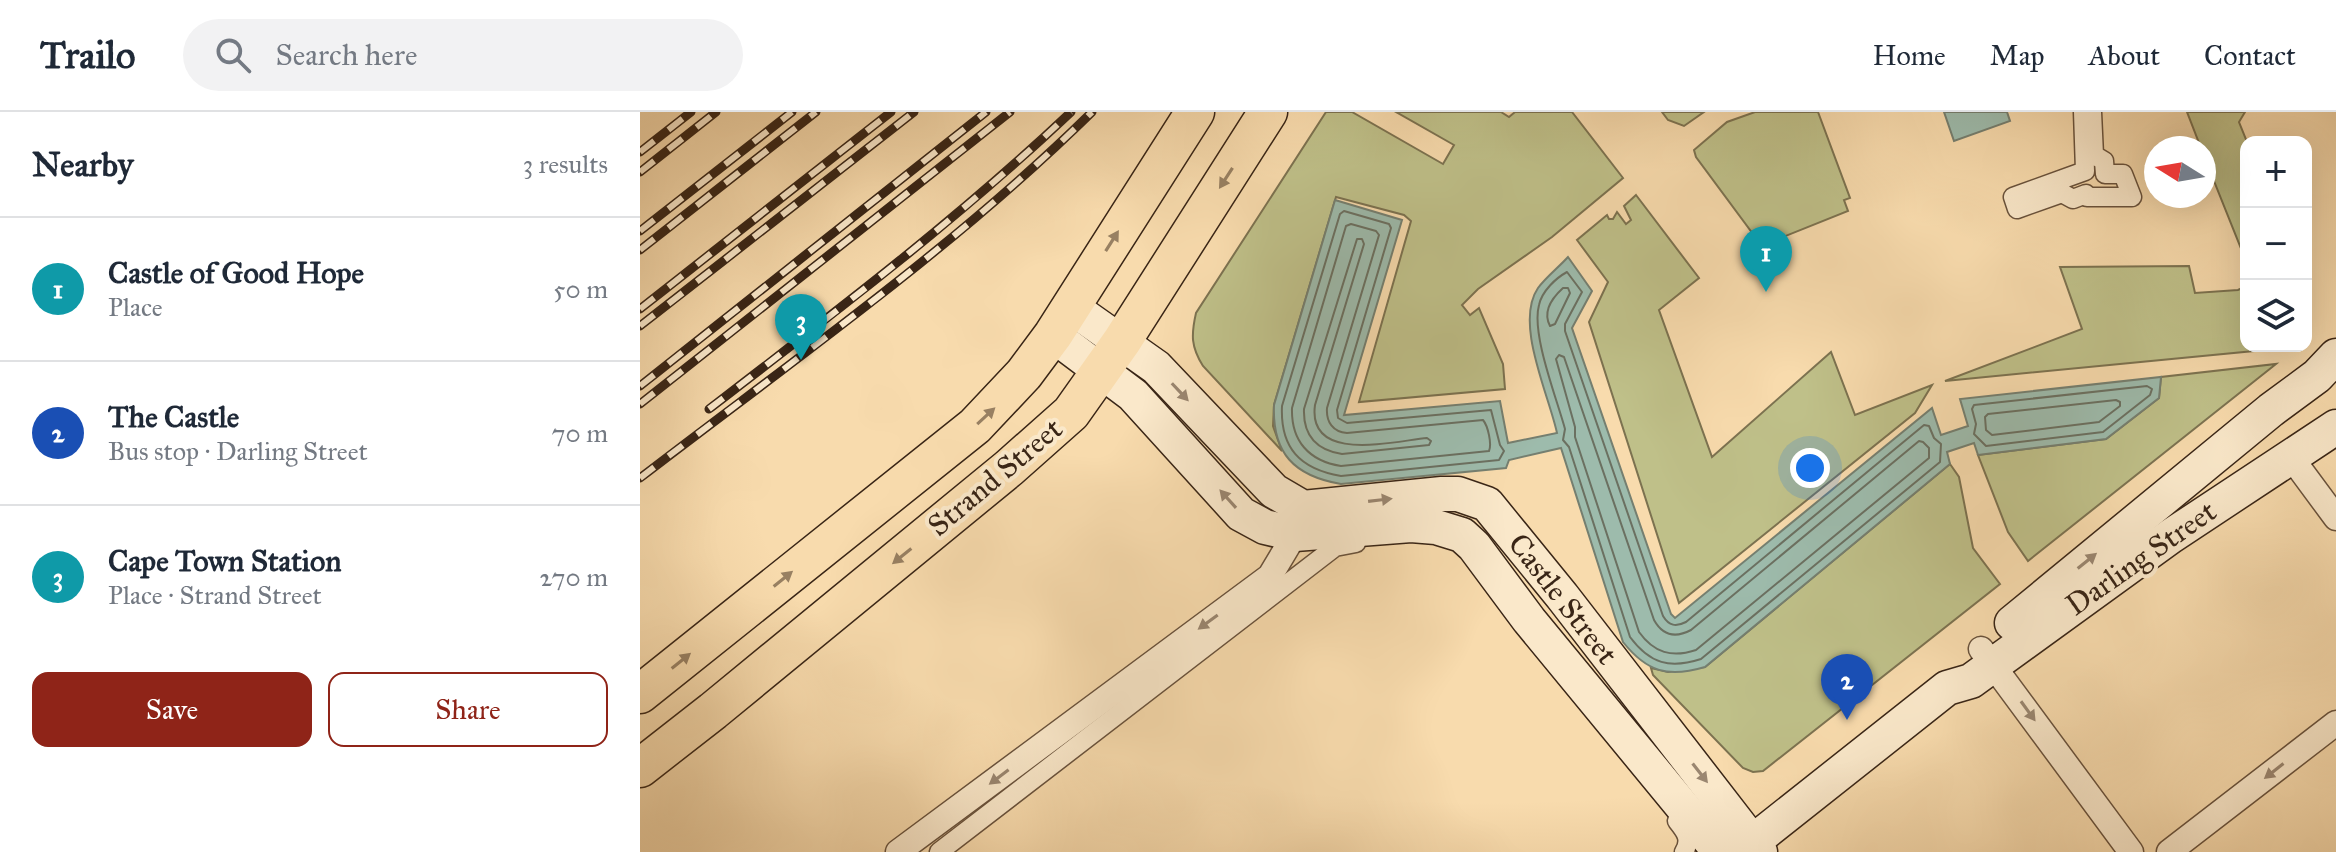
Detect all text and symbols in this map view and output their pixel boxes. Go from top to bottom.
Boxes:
search box [183,19,743,91]
text: Trailo [40,32,135,78]
icon: search [211,33,255,77]
text: Search here [275,37,417,73]
text: Home [1873,38,1946,73]
text: Map [1990,38,2044,73]
text: About [2088,38,2160,73]
text: Contact [2204,38,2296,73]
north arrow [2144,136,2216,208]
map controls [2240,136,2312,352]
button: + [2240,136,2312,208]
text: Nearby [32,144,134,185]
text: 3 results [523,148,608,180]
one-way arrow [1219,167,1234,188]
button: − [2240,208,2312,280]
pin: 1 [1740,226,1792,292]
one-way arrow [1104,229,1119,252]
text: Castle of Good Hope [108,255,364,291]
text: 1 [53,273,63,305]
text: 50 m [553,273,608,305]
button: layers [2240,280,2312,352]
text: Place [108,291,163,323]
pin: 3 [775,294,827,360]
one-way arrow [1171,383,1189,402]
text: The Castle [108,399,239,435]
one-way arrow [976,407,995,425]
street label: Strand Street [921,410,1070,544]
text: 2 [52,417,64,449]
text: 70 m [552,417,608,449]
text: Bus stop · Darling Street [108,435,368,467]
your location [1790,448,1830,488]
one-way arrow [1220,490,1237,510]
one-way arrow [1368,493,1393,506]
street label: Darling Street [2059,493,2223,623]
street label: Castle Street [1501,526,1625,672]
text: Cape Town Station [108,543,342,579]
one-way arrow [892,547,912,564]
one-way arrow [2077,554,2097,570]
text: 3 [53,561,63,593]
text: 270 m [539,561,608,593]
one-way arrow [773,571,793,588]
text: Place · Strand Street [108,579,322,611]
one-way arrow [1197,614,1218,629]
one-way arrow [671,653,691,670]
pin: 2 [1821,654,1873,720]
button: Save [32,672,312,747]
button: Share [328,672,608,747]
one-way arrow [2019,701,2035,721]
one-way arrow [2264,762,2284,778]
one-way arrow [1692,763,1708,783]
one-way arrow [989,768,1009,784]

